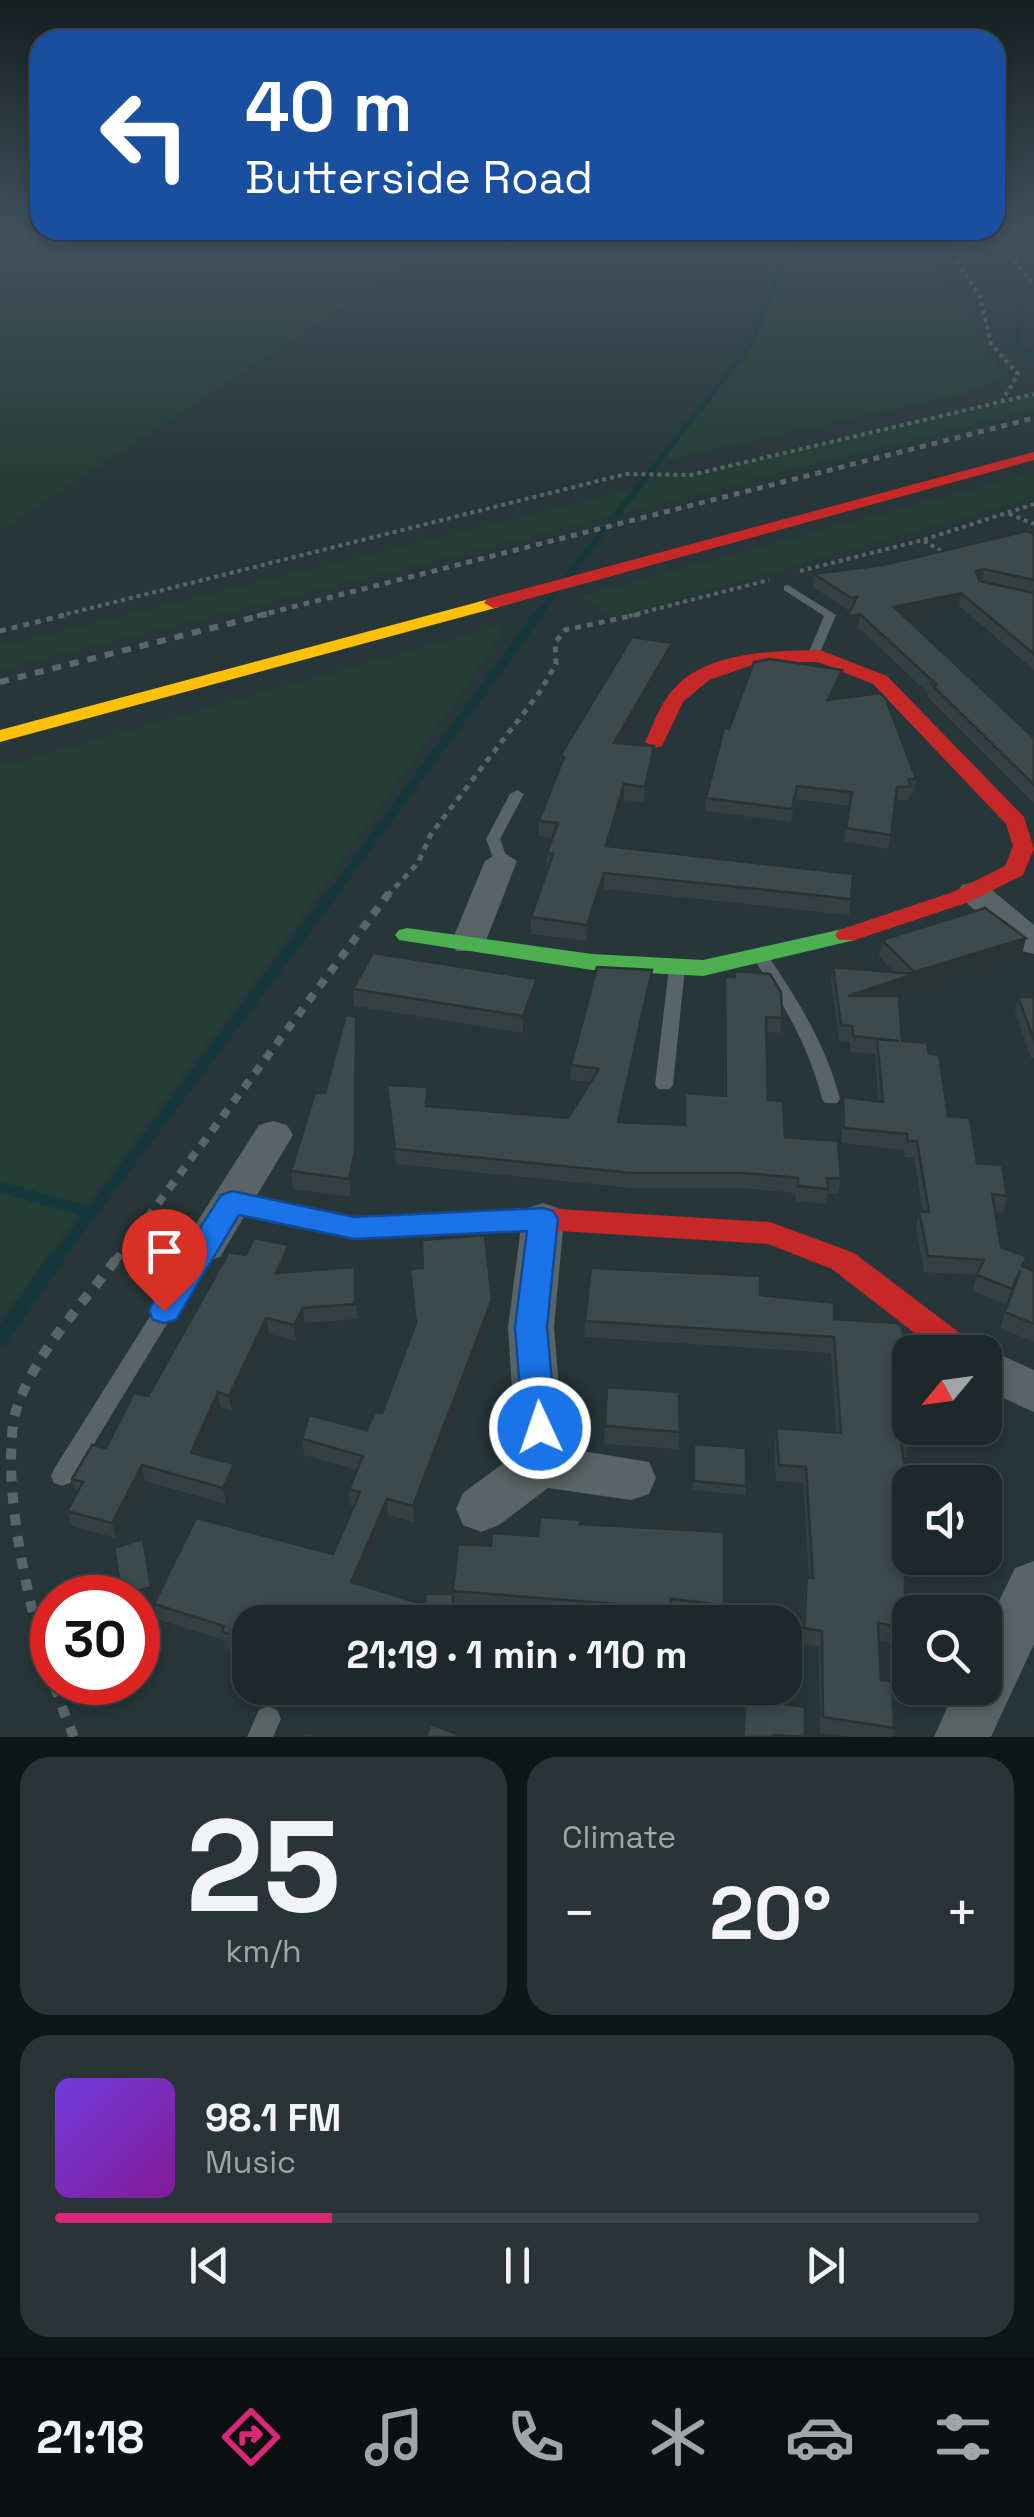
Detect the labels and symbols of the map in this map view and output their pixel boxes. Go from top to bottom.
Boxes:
pin [122,1209,207,1312]
north arrow [892,1335,1002,1445]
position arrow [488,1376,592,1480]
speed limit sign: 30 [30,1575,160,1705]

